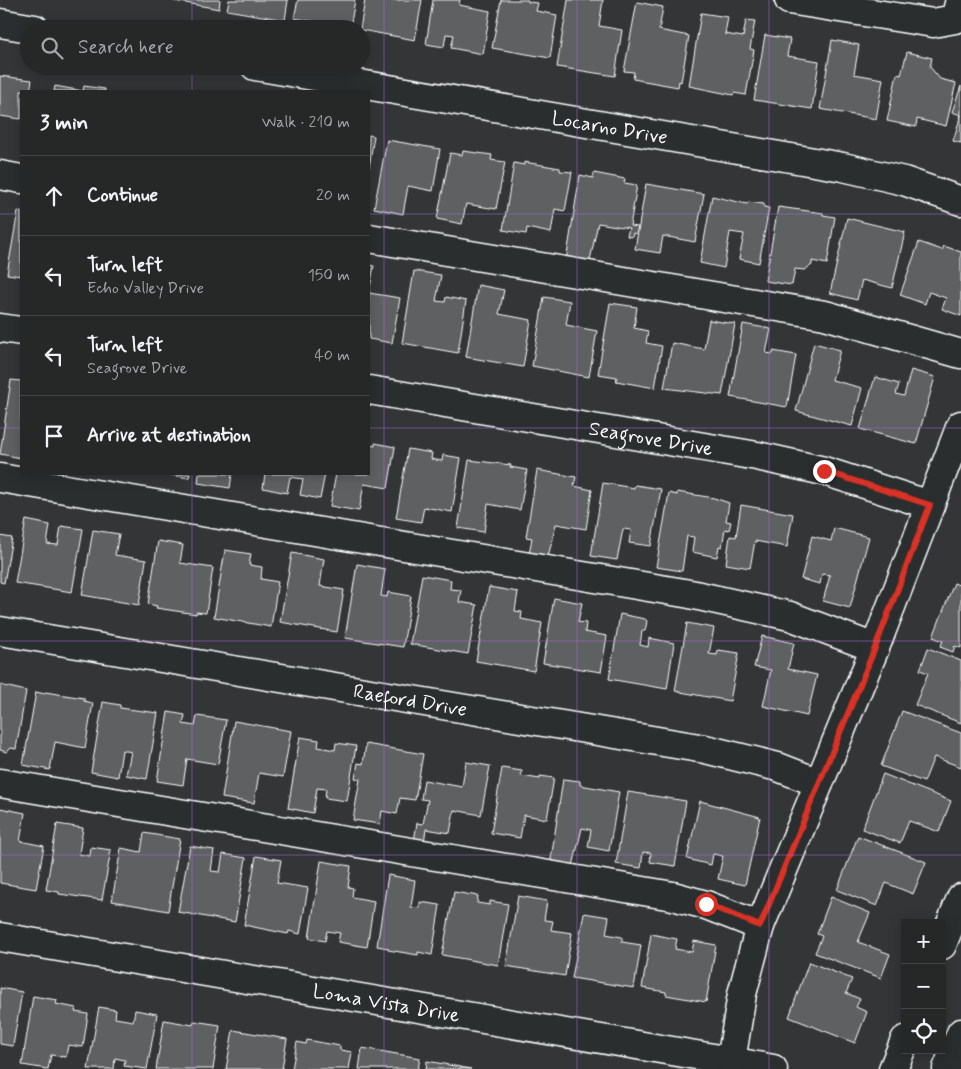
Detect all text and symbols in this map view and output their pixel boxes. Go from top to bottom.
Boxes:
search box [20,20,370,75]
icon: search [38,34,66,62]
text: Search here [78,35,174,60]
street label: Locarno Drive [550,105,670,152]
text: 3 min [40,109,88,137]
text: Walk · 210 m [262,112,350,133]
icon: ahead [40,182,68,210]
text: Continue [87,183,158,208]
text: 20 m [316,185,350,206]
text: Turn left [87,253,163,278]
icon: left [40,262,68,290]
text: 150 m [308,265,350,286]
text: Echo Valley Drive [87,278,204,299]
text: Turn left [87,333,163,358]
icon: left [40,342,68,370]
text: 40 m [314,345,350,366]
text: Seagrove Drive [87,358,187,379]
street label: Seagrove Drive [587,416,715,463]
icon: arrive [40,422,68,450]
text: Arrive at destination [87,423,251,448]
route end [813,460,836,483]
street label: Raeford Drive [351,678,469,724]
route start [695,893,718,916]
map controls [901,919,946,1054]
button: + [901,919,946,964]
button: − [901,964,946,1009]
street label: Loma Vista Drive [311,978,462,1030]
button: locate [901,1009,946,1054]

